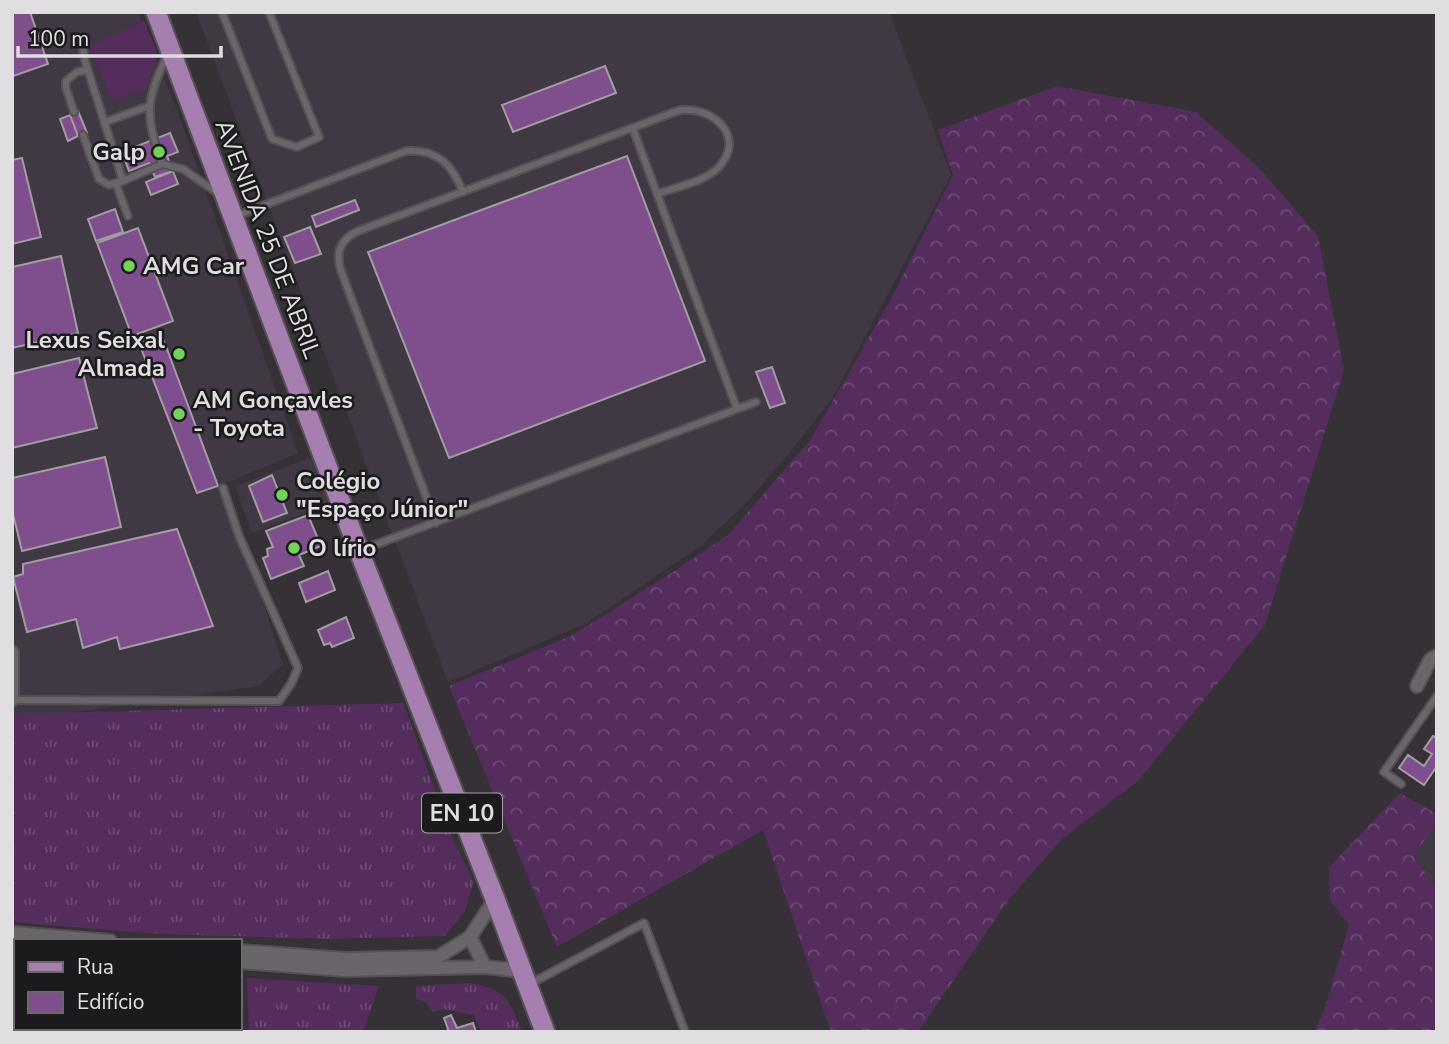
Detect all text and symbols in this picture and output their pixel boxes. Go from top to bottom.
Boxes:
scale bar [18,14,220,58]
text: 100 m [28,25,89,53]
street label: AVENIDA 25 DE ABRIL [208,115,328,363]
place label: Galp [92,136,145,168]
marker: Galp [151,144,167,160]
place label: AMG Car [143,250,245,282]
marker: AMG Car [121,258,137,274]
place label: Lexus Seixal Almada [25,324,165,384]
marker: Lexus Seixal Almada [171,346,187,362]
place label: AM Gonçavles - Toyota [193,384,353,444]
marker: AM Gonçavles - Toyota [171,406,187,422]
place label: Colégio "Espaço Júnior" [296,465,468,525]
marker: Colégio "Espaço Júnior" [274,487,290,503]
place label: O lírio [308,532,376,564]
marker: O lírio [286,540,302,556]
road number: EN 10 [422,793,502,832]
legend [14,939,242,1030]
text: Rua [77,953,114,981]
text: Edifício [77,988,144,1016]

